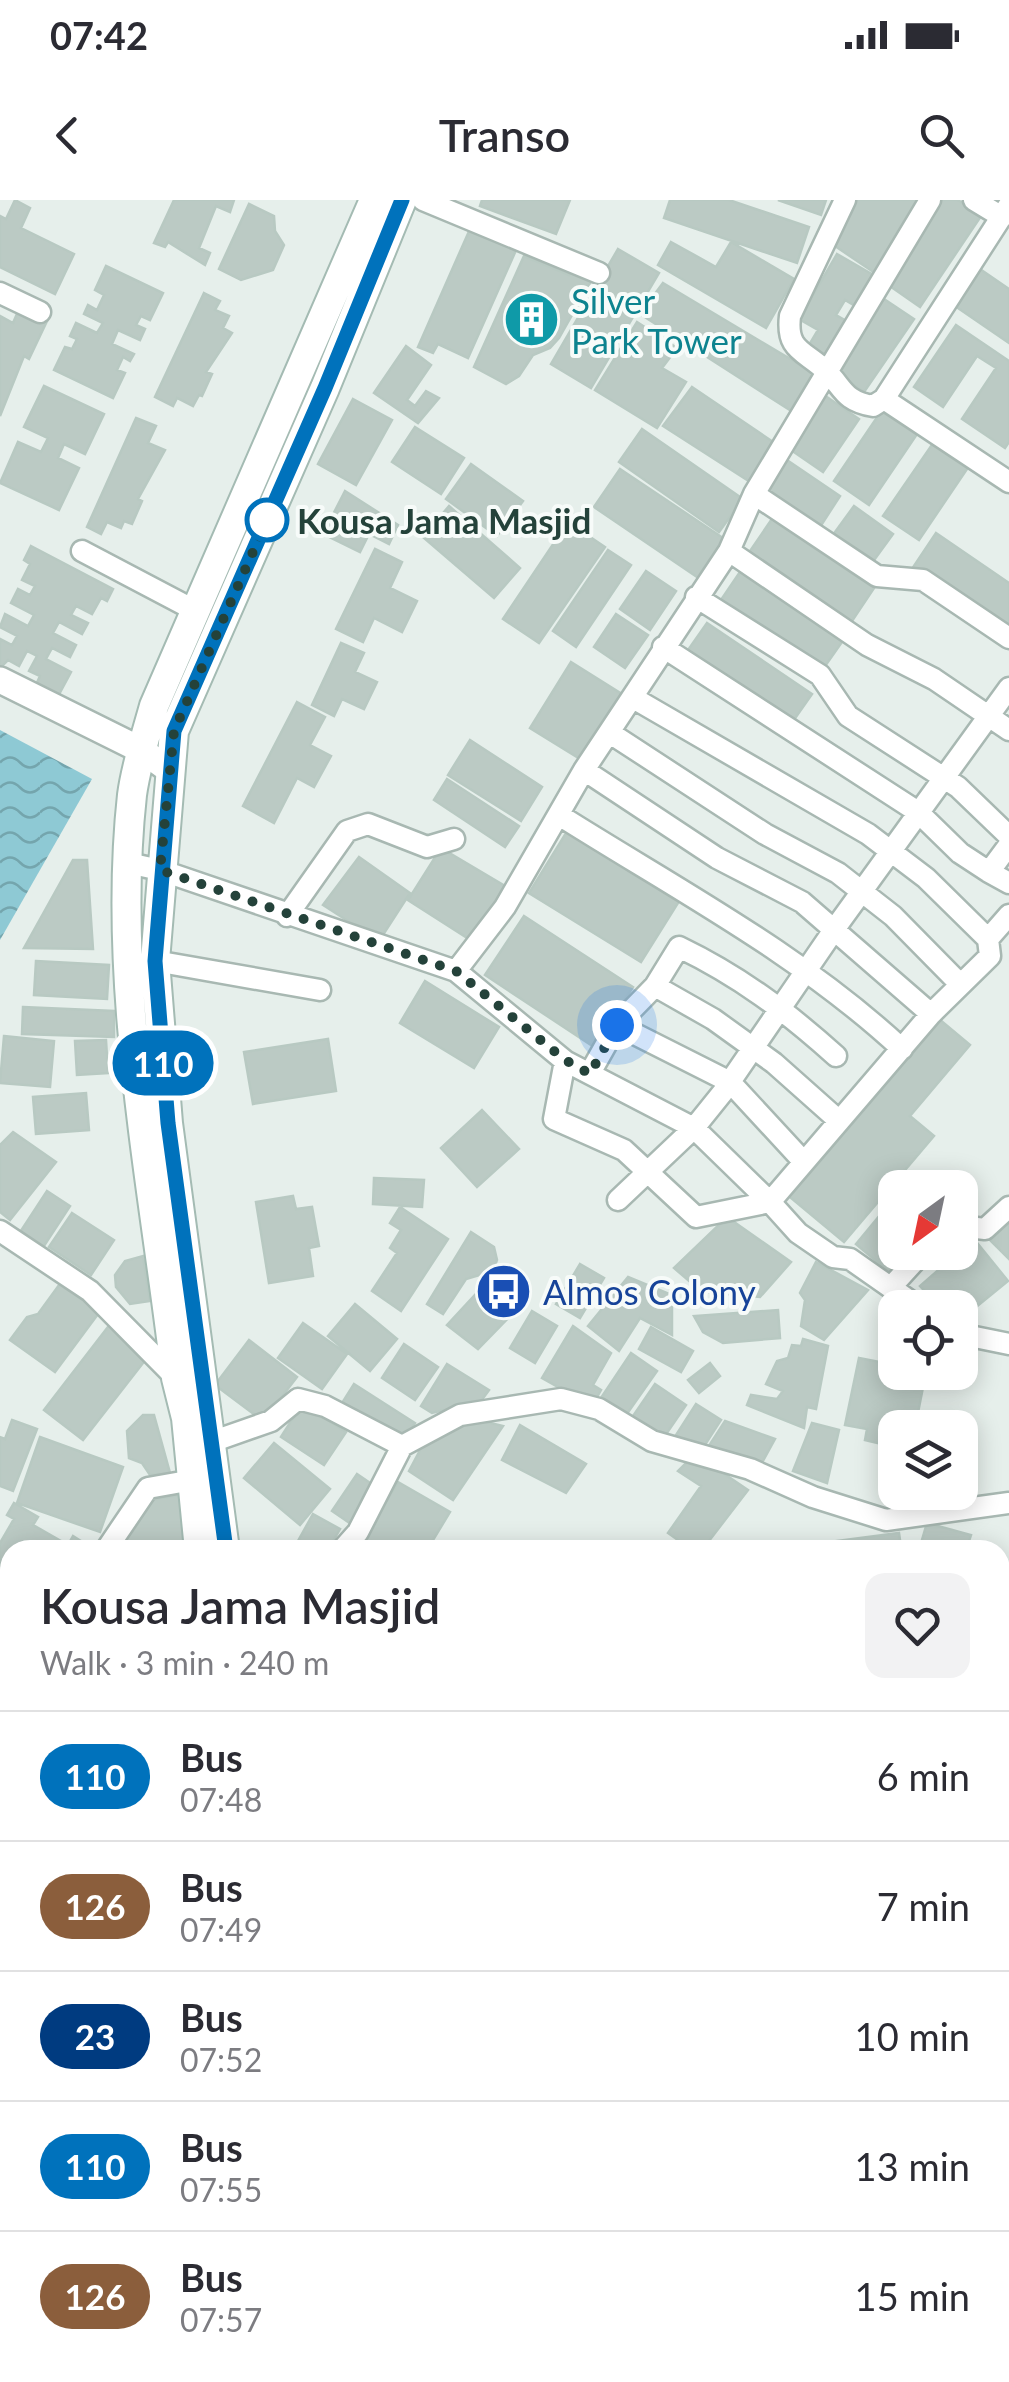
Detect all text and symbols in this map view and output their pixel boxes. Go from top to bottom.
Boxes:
text: 07:42 [50,12,148,58]
icon: back [40,108,95,163]
text: Transo [439,108,570,162]
icon: search [914,108,969,163]
place label: Silver Park Tower [571,279,742,361]
building icon: Silver Park Tower [502,290,562,350]
marker: Kousa Jama Masjid [246,499,288,541]
place label: Kousa Jama Masjid [297,499,591,541]
your location [592,1000,642,1050]
line badge: 110 [106,1030,220,1096]
text: 110 [133,1042,193,1084]
north arrow [878,1170,978,1270]
map controls [878,1170,978,1510]
bus stop icon: Almos Colony [474,1261,534,1321]
place label: Almos Colony [543,1270,756,1312]
button: locate [878,1290,978,1390]
button: layers [878,1410,978,1510]
button: heart [865,1573,970,1678]
text: Kousa Jama Masjid [40,1577,440,1634]
text: Walk · 3 min · 240 m [40,1643,329,1682]
text: Bus [180,1734,243,1780]
text: 6 min [877,1753,970,1799]
text: 110 [65,1755,125,1797]
text: 07:48 [180,1780,262,1819]
text: Bus [180,1864,243,1910]
text: 7 min [877,1883,970,1929]
text: 126 [65,1885,125,1927]
text: 07:49 [180,1910,262,1949]
text: Bus [180,1994,243,2040]
text: 10 min [855,2013,970,2059]
text: 23 [75,2015,115,2057]
text: 07:52 [180,2040,262,2079]
text: Bus [180,2124,243,2170]
text: 13 min [855,2143,970,2189]
text: 110 [65,2145,125,2187]
text: 07:55 [180,2170,262,2209]
text: Bus [180,2254,243,2300]
text: 15 min [855,2273,970,2319]
text: 126 [65,2275,125,2317]
text: 07:57 [180,2300,262,2339]

